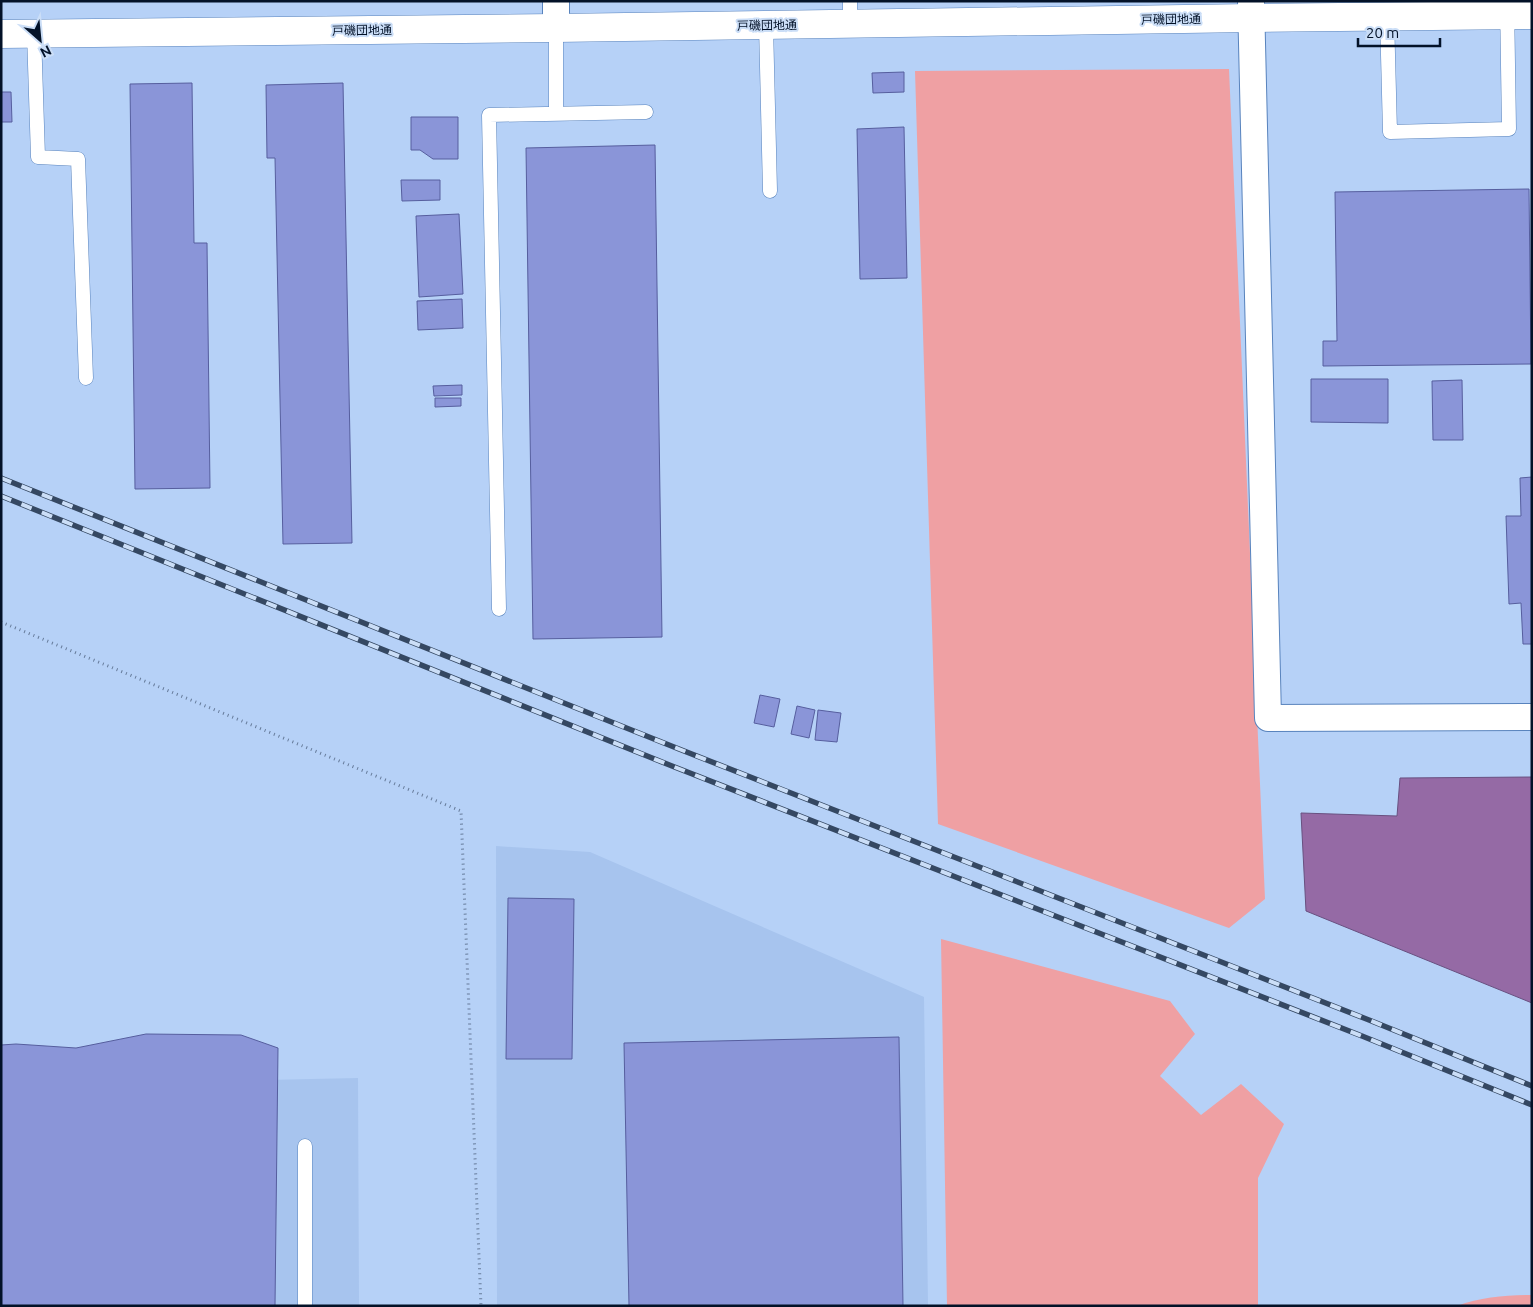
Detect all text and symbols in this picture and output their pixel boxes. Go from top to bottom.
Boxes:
street label: 戸磯団地通 [1141,12,1201,26]
north arrow [15,15,65,65]
scale bar [1358,15,1440,47]
street label: 戸磯団地通 [737,18,797,32]
street label: 戸磯団地通 [332,23,392,37]
text: 20 m [1366,24,1399,41]
text: N [38,42,54,61]

